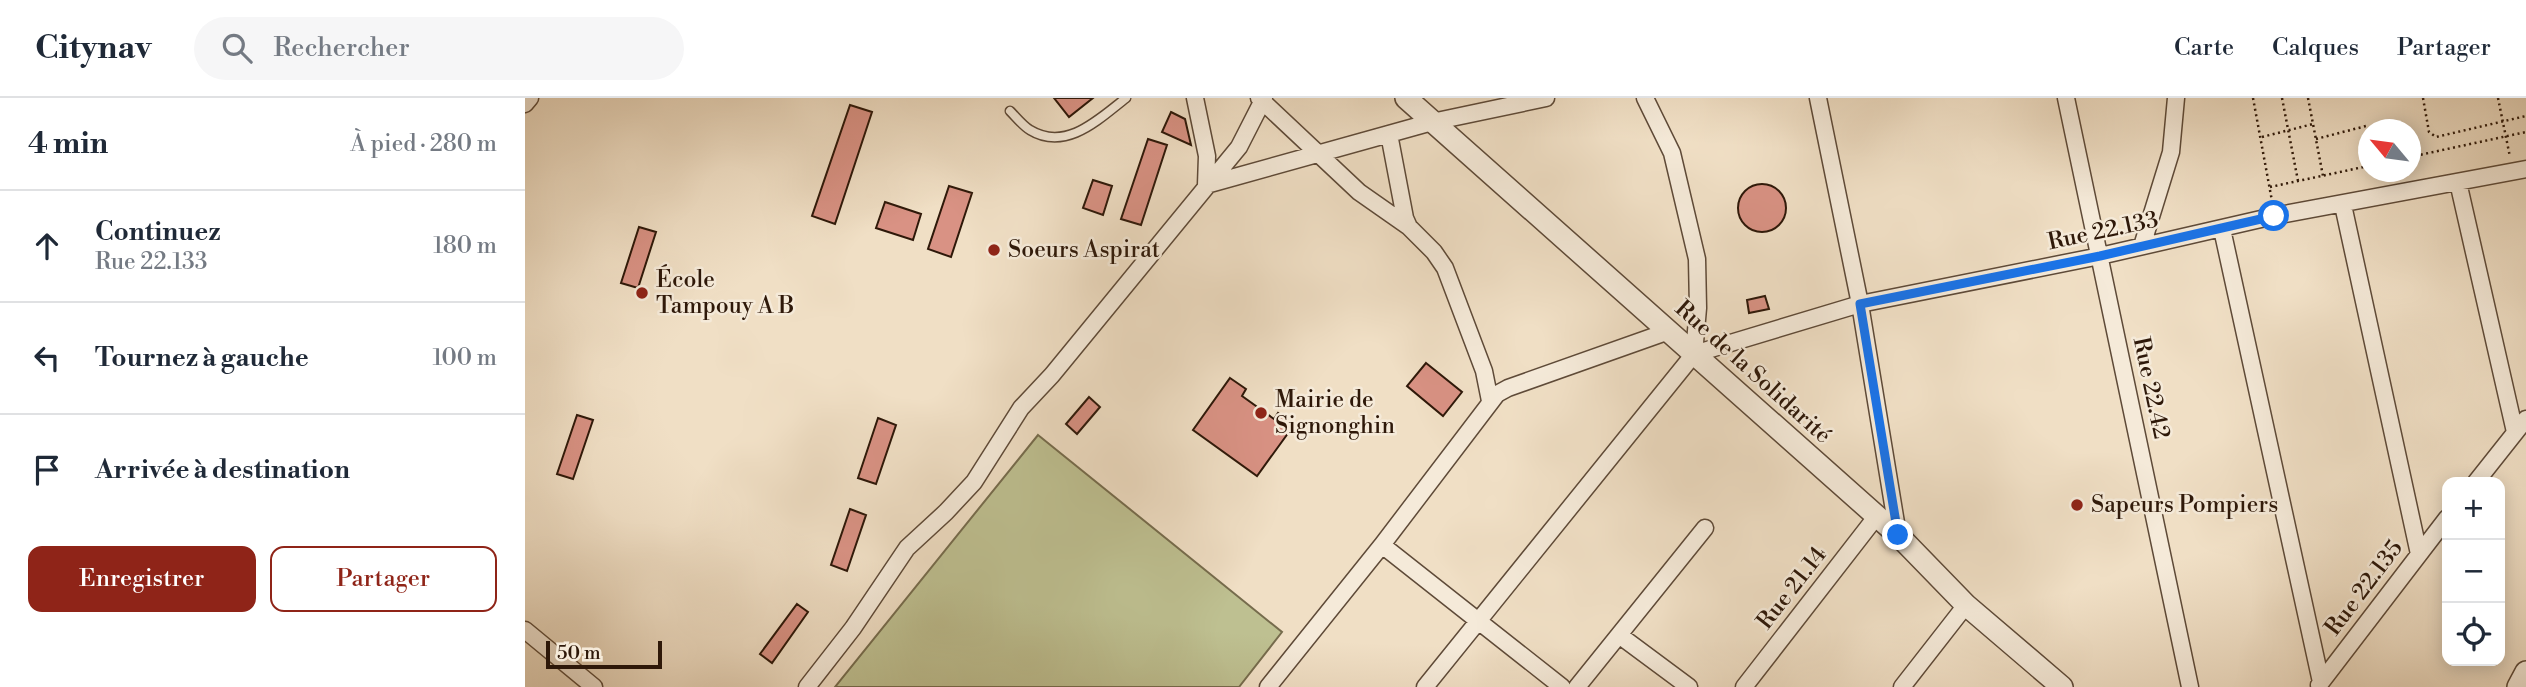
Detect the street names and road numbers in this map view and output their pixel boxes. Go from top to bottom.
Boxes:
street label: Rue 22.133 [2045,206,2161,256]
street label: Rue de la Solidarité [1669,295,1837,449]
street label: Rue 22.42 [2127,334,2175,442]
street label: Rue 22.135 [2319,535,2409,641]
street label: Rue 21.14 [1751,541,1833,635]

